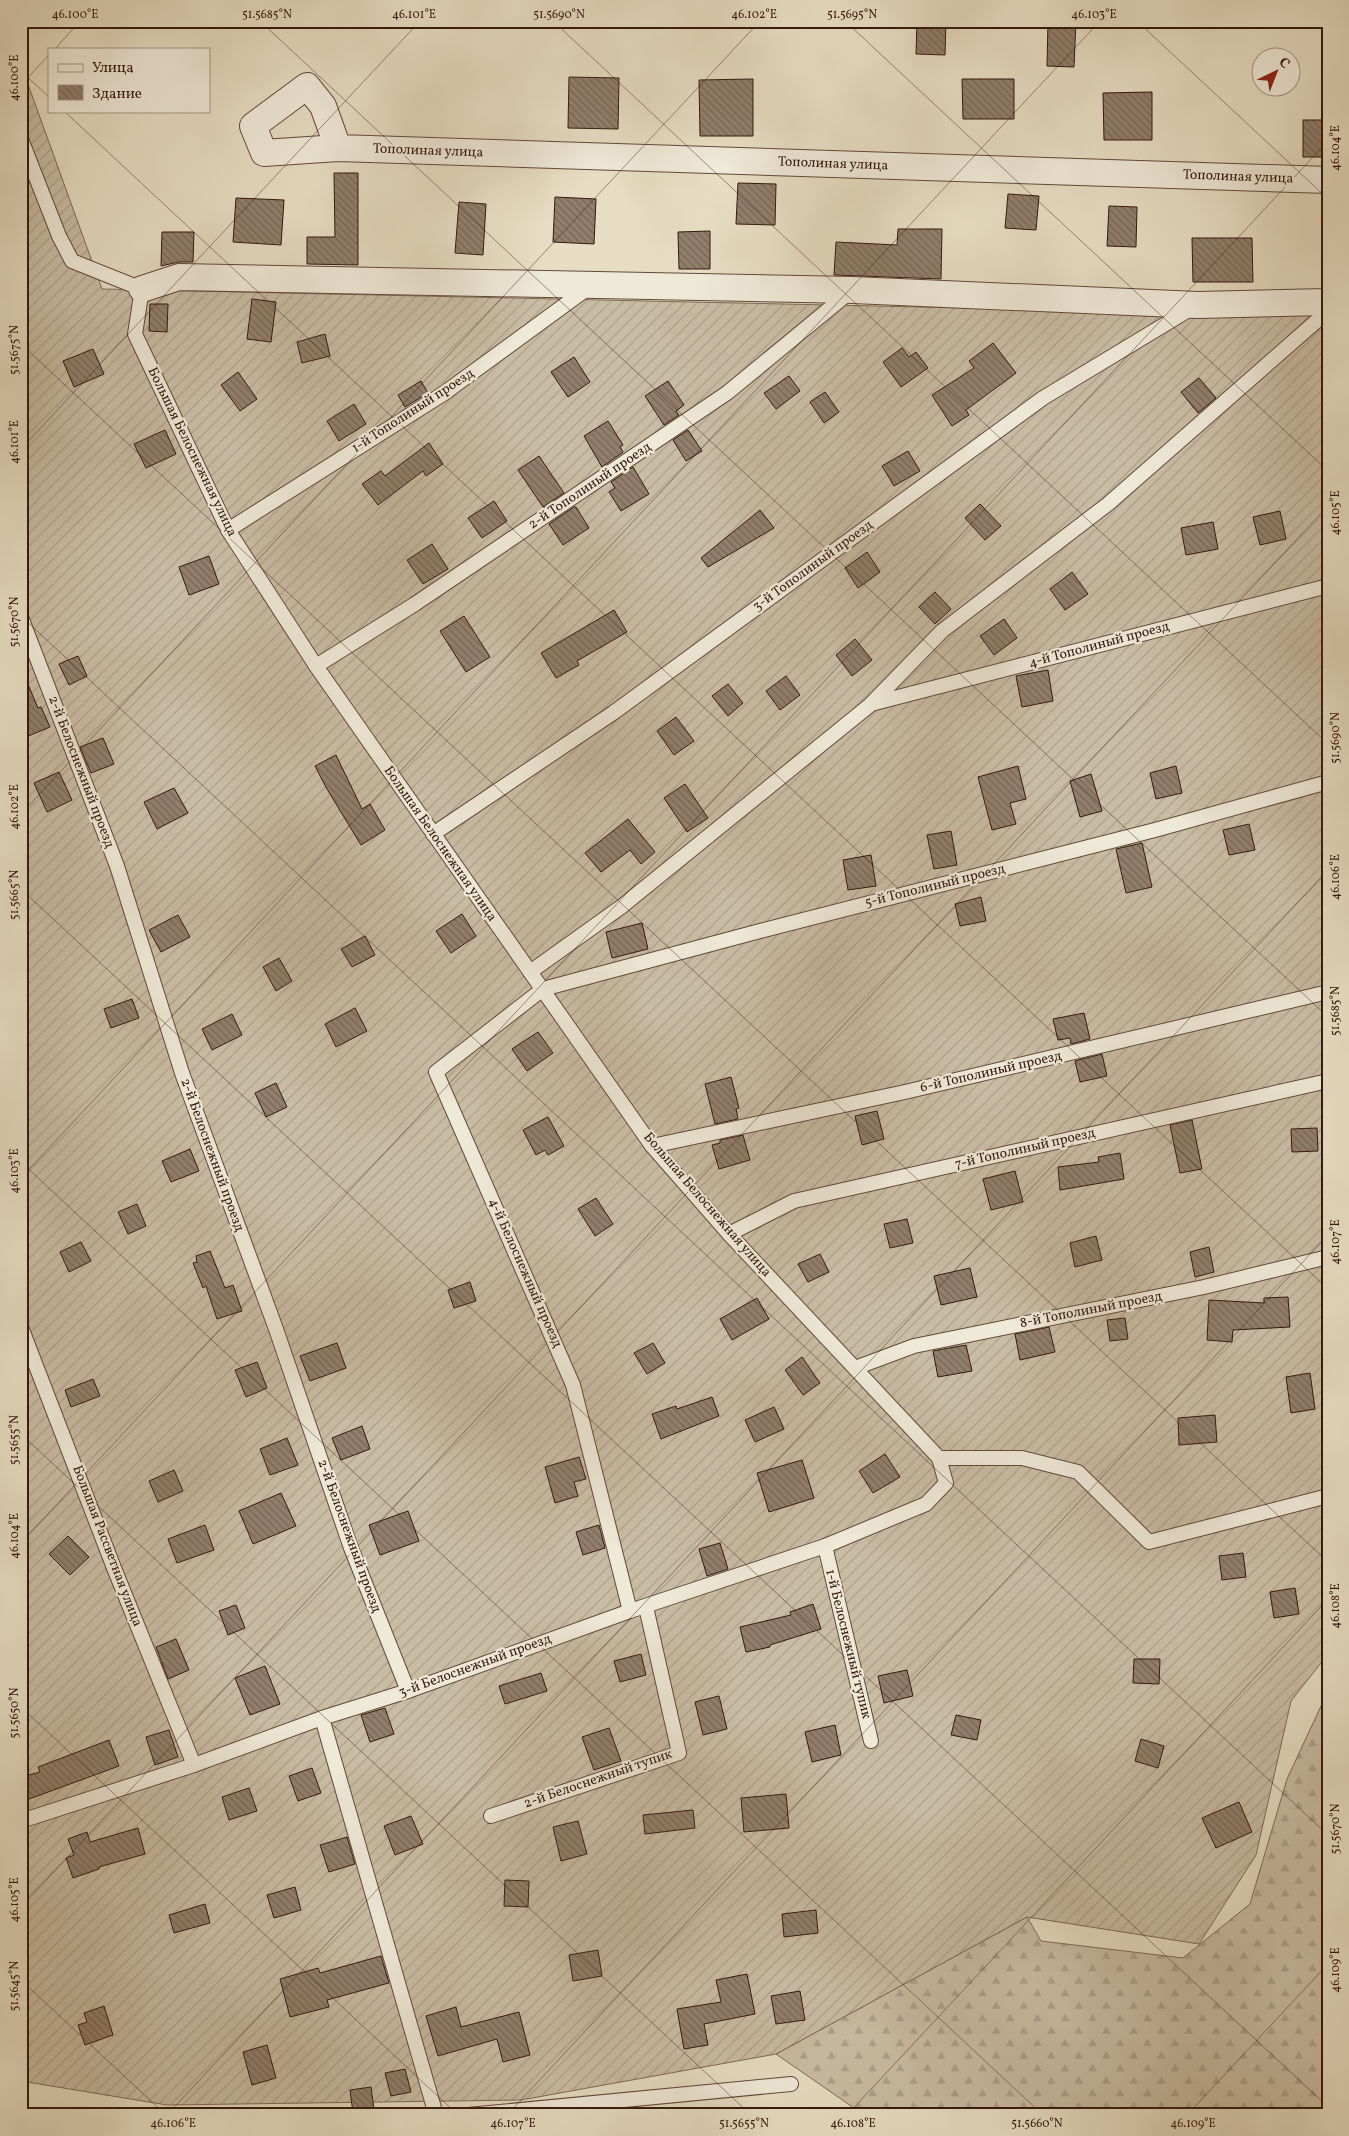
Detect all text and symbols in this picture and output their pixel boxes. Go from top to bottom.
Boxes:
text: 46.100°E [52,7,98,23]
text: 51.5685°N [242,7,292,23]
text: 46.101°E [392,7,436,23]
text: 51.5690°N [533,7,585,23]
text: 46.102°E [731,7,777,23]
text: 51.5695°N [827,7,877,23]
text: 46.103°E [1071,7,1117,23]
legend [48,48,210,112]
north arrow [1252,48,1302,98]
text: С [1274,54,1294,74]
text: 46.100°E [7,55,23,101]
text: Улица [92,58,134,79]
text: Здание [92,84,142,105]
text: 46.104°E [1328,125,1344,171]
street label: Тополиная улица [372,140,484,162]
street label: Тополиная улица [777,153,889,175]
street label: Тополиная улица [1182,166,1294,188]
text: 51.5675°N [7,325,23,375]
street label: Большая Белоснежная улица [143,364,241,540]
street label: 1-й Тополиный проезд [348,364,478,458]
text: 46.101°E [7,420,23,464]
street label: 2-й Тополиный проезд [525,438,655,534]
text: 46.105°E [1328,490,1344,536]
street label: 3-й Тополиный проезд [749,516,877,616]
text: 51.5670°N [7,597,23,647]
street label: 4-й Тополиный проезд [1027,617,1172,673]
street label: 2-й Белоснежный проезд [43,693,119,851]
text: 51.5690°N [1328,712,1344,764]
street label: Большая Белоснежная улица [379,762,501,926]
text: 46.102°E [7,784,23,830]
text: 46.106°E [1328,854,1344,900]
street label: 5-й Тополиный проезд [863,859,1007,913]
text: 51.5665°N [7,870,23,920]
text: 51.5685°N [1328,986,1344,1036]
street label: 6-й Тополиный проезд [918,1046,1064,1098]
street label: 2-й Белоснежный проезд [175,1076,249,1234]
street label: 7-й Тополиный проезд [953,1124,1097,1174]
street label: Большая Белоснежная улица [639,1128,775,1282]
text: 46.103°E [7,1148,23,1194]
street label: 4-й Белоснежный проезд [483,1195,567,1351]
text: 46.107°E [1328,1219,1344,1265]
street label: 8-й Тополиный проезд [1018,1287,1164,1333]
text: 51.5655°N [7,1415,23,1465]
street label: 2-й Белоснежный проезд [312,1457,386,1615]
street label: Большая Рассветная улица [67,1462,147,1630]
text: 46.104°E [7,1513,23,1559]
street label: 1-й Белоснежный тупик [820,1567,876,1721]
text: 46.108°E [1328,1583,1344,1629]
street label: 3-й Белоснежный проезд [396,1629,554,1703]
text: 51.5650°N [7,1688,23,1738]
street label: 2-й Белоснежный тупик [521,1744,675,1813]
text: 51.5670°N [1328,1804,1344,1854]
text: 46.105°E [7,1877,23,1923]
text: 46.109°E [1328,1947,1344,1993]
text: 51.5645°N [7,1961,23,2011]
text: 46.106°E [150,2116,196,2132]
text: 46.107°E [490,2116,536,2132]
text: 51.5655°N [719,2116,769,2132]
text: 46.108°E [830,2116,876,2132]
text: 51.5660°N [1011,2116,1063,2132]
text: 46.109°E [1170,2116,1216,2132]

